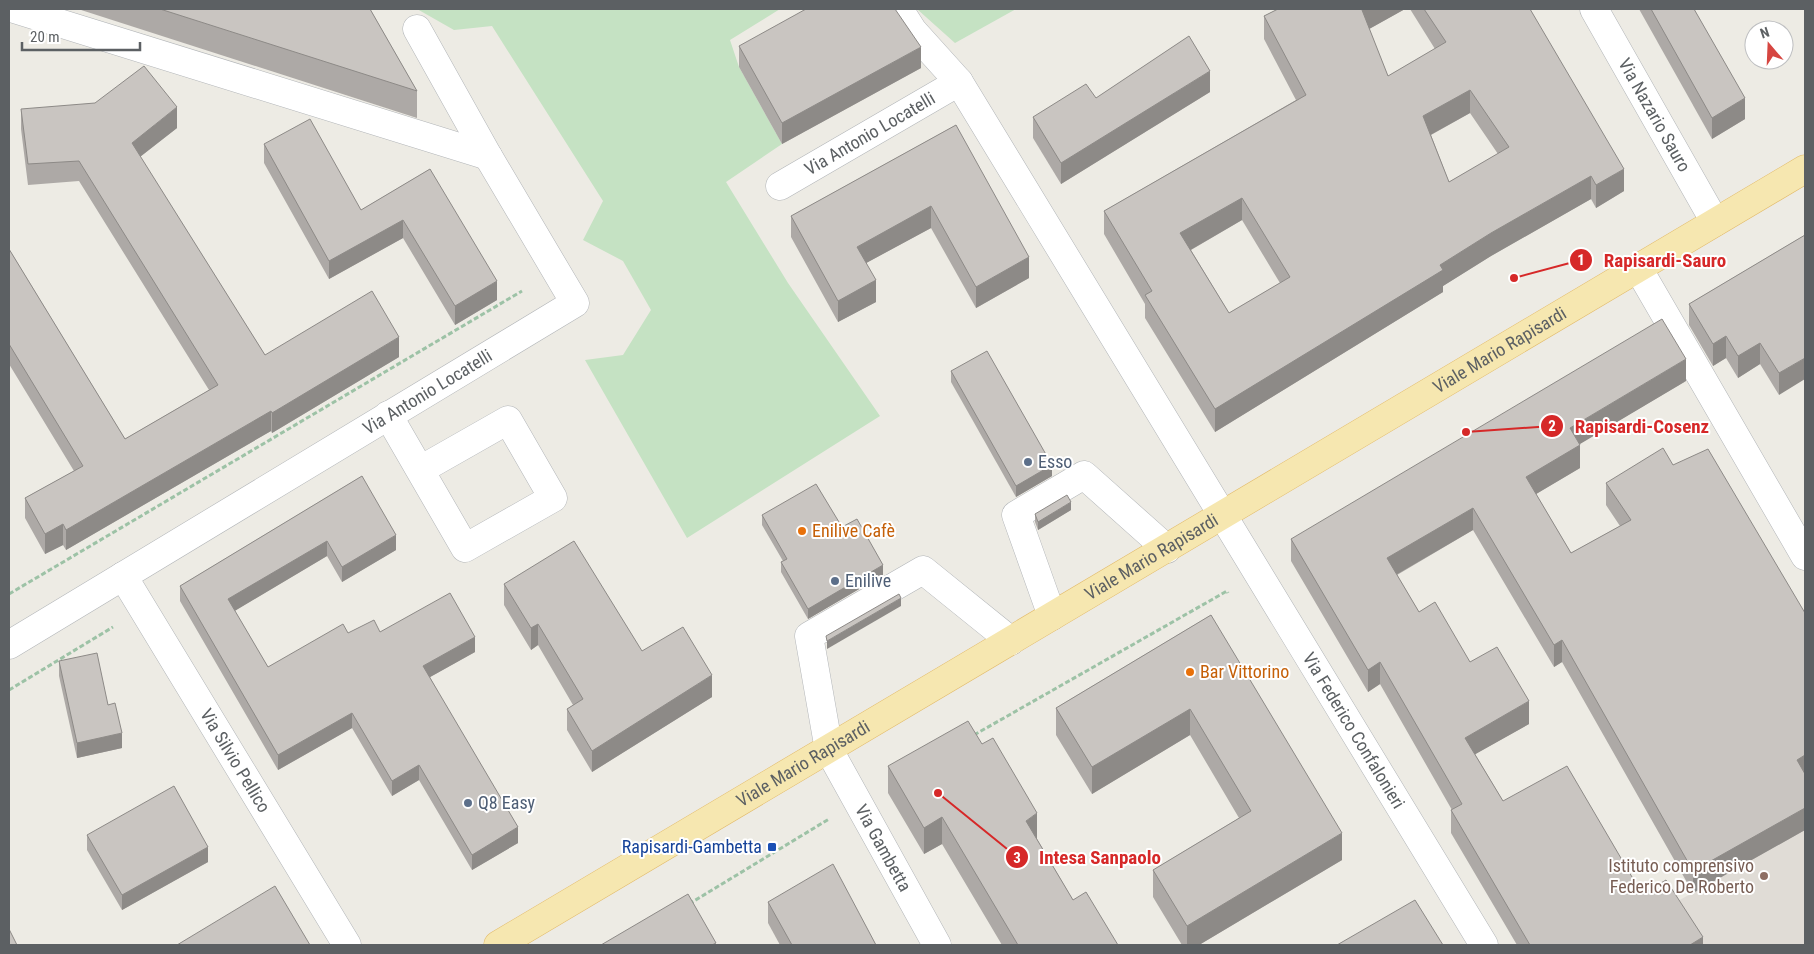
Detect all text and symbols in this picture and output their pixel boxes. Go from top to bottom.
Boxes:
scale bar [22,20,140,52]
north arrow [1744,20,1794,70]
text: N [1758,24,1771,42]
text: 20 m [30,28,60,46]
street label: Via Nazario Sauro [1614,54,1695,175]
street label: Via Antonio Locatelli [801,87,939,179]
callout: Rapisardi-Sauro [1569,243,1736,277]
text: Rapisardi-Sauro [1604,249,1726,272]
text: 1 [1577,251,1585,269]
street label: Viale Mario Rapisardi [1429,302,1570,397]
street label: Via Antonio Locatelli [359,345,496,439]
callout: Rapisardi-Cosenz [1540,409,1719,443]
text: Rapisardi-Cosenz [1575,415,1709,438]
text: 2 [1548,417,1556,435]
place label: Esso [1038,451,1072,472]
marker: Esso [1022,456,1034,468]
street label: Viale Mario Rapisardi [1081,509,1222,604]
place label: Enilive Cafè [812,520,895,541]
marker: Enilive Cafè [796,525,808,537]
place label: Enilive [845,570,891,591]
marker: Enilive [829,575,841,587]
street label: Via Federico Confalonieri [1299,649,1409,812]
place label: Bar Vittorino [1200,661,1289,682]
marker: Bar Vittorino [1184,666,1196,678]
street label: Via Silvio Pellico [196,705,275,816]
street label: Viale Mario Rapisardi [733,716,873,811]
place label: Q8 Easy [478,792,536,813]
marker: Q8 Easy [462,797,474,809]
street label: Via Gambetta [851,801,916,895]
place label: Rapisardi-Gambetta [622,836,762,857]
callout: Intesa Sanpaolo [1004,840,1171,874]
marker: Rapisardi-Gambetta [766,841,778,853]
text: Intesa Sanpaolo [1039,846,1161,869]
text: 3 [1013,849,1021,867]
place label: Istituto comprensivo Federico De Roberto [1608,855,1754,897]
marker: Istituto comprensivo Federico De Roberto [1758,870,1770,882]

